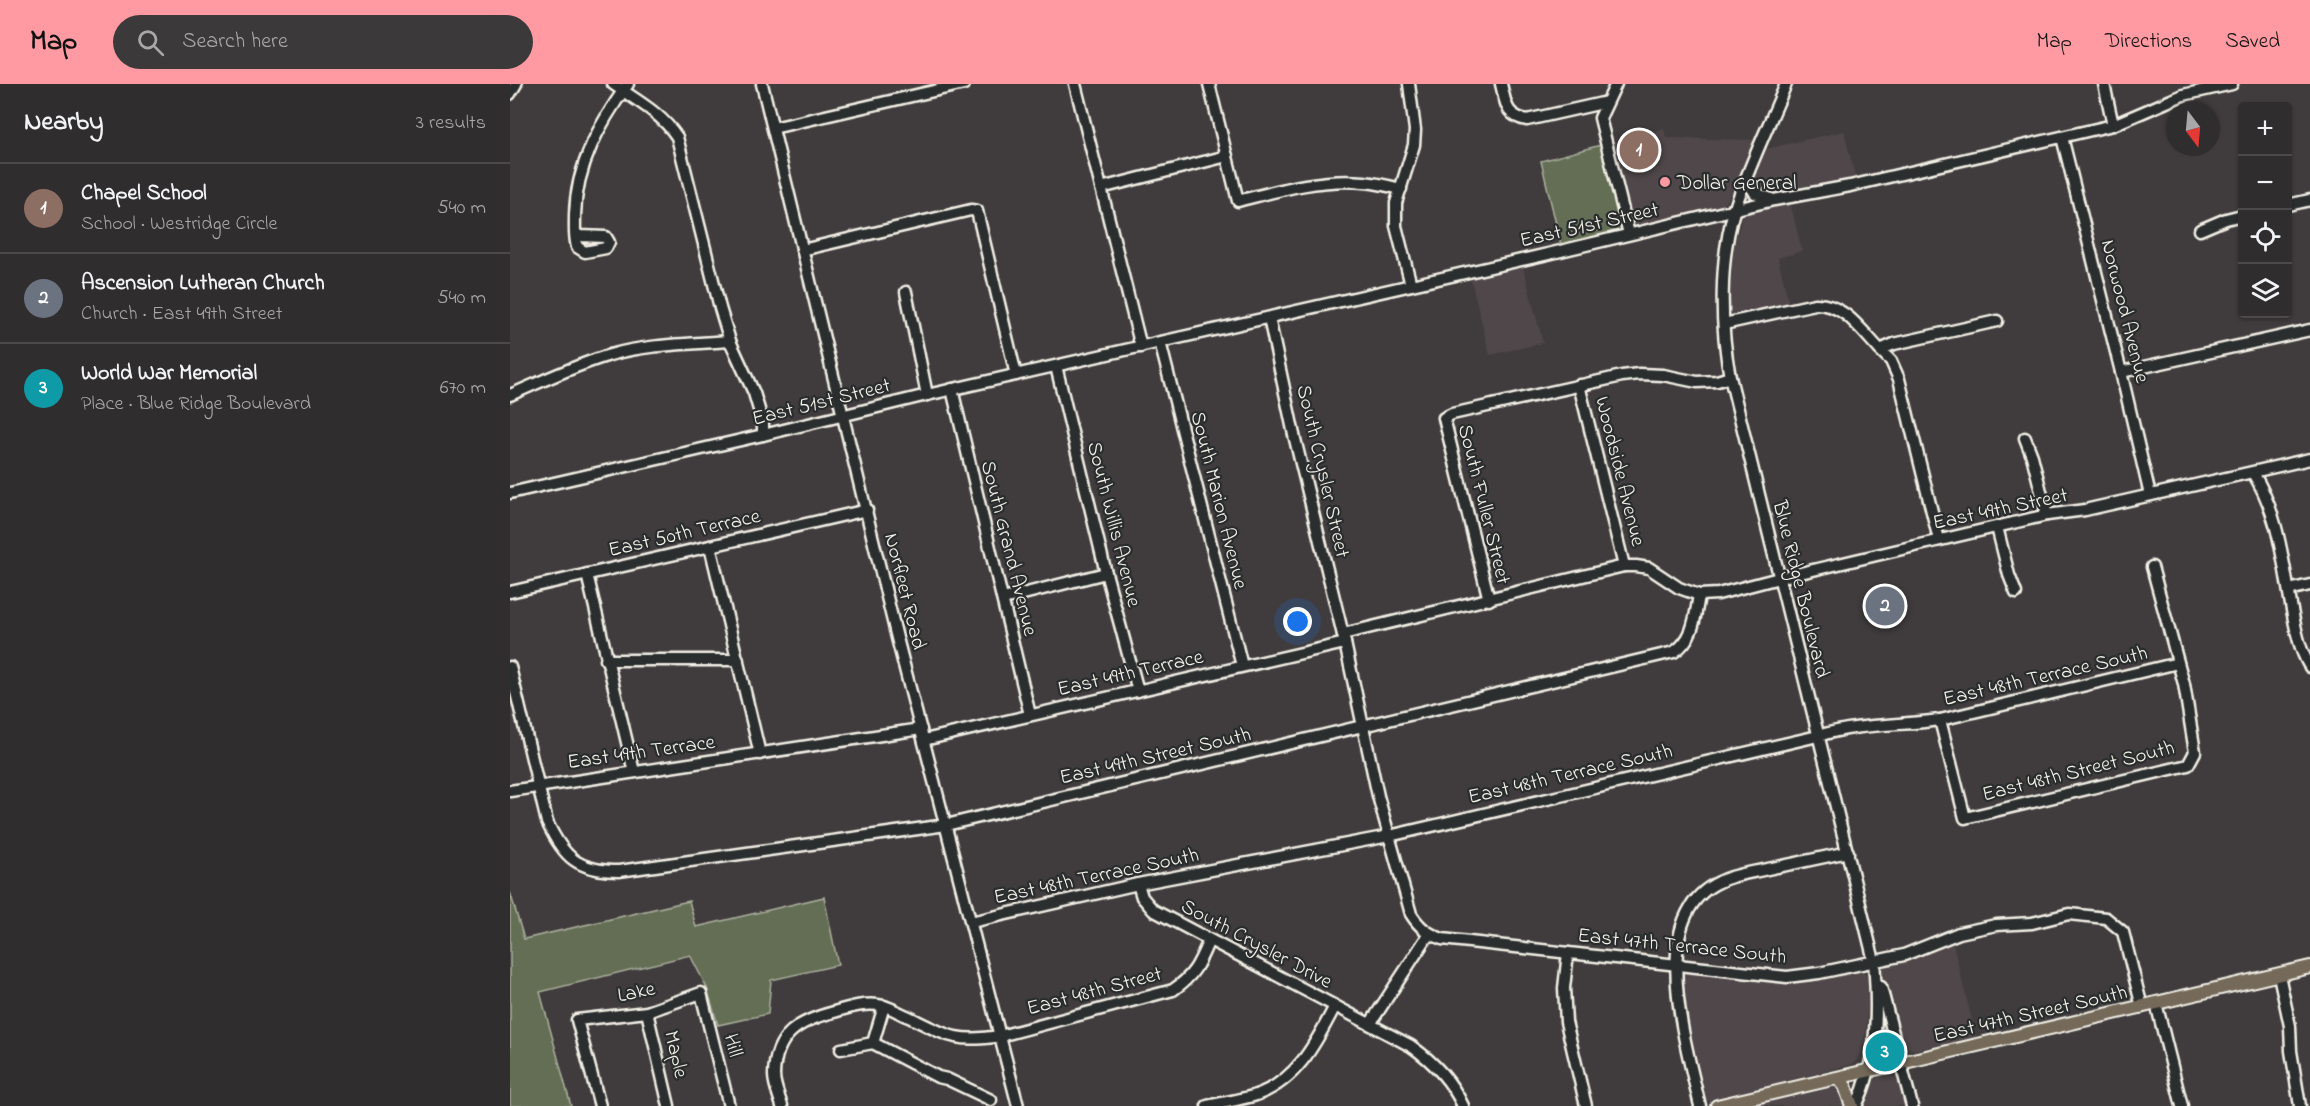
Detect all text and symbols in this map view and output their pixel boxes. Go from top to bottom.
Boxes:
search box [113,15,533,69]
text: Map [30,22,77,63]
icon: search [134,26,167,59]
text: Search here [182,26,288,58]
text: Map [2036,27,2072,57]
text: Directions [2105,27,2192,57]
text: Saved [2225,27,2280,57]
north arrow [2166,102,2220,156]
map controls [2238,102,2292,318]
button: + [2238,102,2292,156]
text: Nearby [24,104,103,142]
text: 3 results [416,109,486,138]
pin: 1 [1620,128,1658,172]
button: − [2238,156,2292,210]
place label: Dollar General [1676,169,1797,199]
marker: Dollar General [1658,175,1672,189]
text: Chapel School [81,178,207,210]
text: 1 [40,194,47,223]
text: 540 m [437,194,486,223]
street label: East 51st Street [1517,195,1662,256]
text: School · Westridge Circle [81,210,277,239]
button: locate [2238,210,2292,264]
street label: Norwood Avenue [2092,237,2157,387]
button: layers [2238,264,2292,318]
text: Ascension Lutheran Church [81,268,325,300]
text: 2 [39,284,48,313]
text: 540 m [437,284,486,313]
text: Church · East 49th Street [81,300,282,329]
text: World War Memorial [81,358,257,390]
street label: East 51st Street [749,371,894,435]
text: 3 [39,374,48,403]
text: 670 m [440,374,486,403]
street label: South Crysler Street [1286,382,1357,561]
text: Place · Blue Ridge Boulevard [81,390,311,419]
street label: Woodside Avenue [1586,393,1652,550]
street label: South Marion Avenue [1181,408,1255,593]
street label: South Fuller Street [1449,421,1517,588]
street label: South Willis Avenue [1078,439,1148,611]
street label: South Grand Avenue [972,458,1045,640]
street label: East 49th Street [1930,481,2071,539]
street label: Blue Ridge Boulevard [1761,497,1837,682]
street label: East 50th Terrace [606,502,764,566]
street label: Norfleet Road [875,530,933,653]
pin: 2 [1866,584,1904,628]
your location [1283,607,1312,636]
street label: East 48th Terrace South [1940,639,2151,715]
street label: East 49th Terrace [1055,642,1207,705]
street label: East 49th Street South [1057,720,1254,794]
street label: East 49th Terrace [565,728,718,778]
street label: East 48th Street South [1979,734,2178,810]
street label: East 48th Terrace South [1465,737,1676,813]
street label: East 48th Terrace South [991,841,1202,913]
street label: South Crysler Drive [1174,892,1338,999]
street label: East 47th Terrace South [1576,921,1788,973]
street label: East 48th Street [1024,959,1165,1024]
street label: Lake [615,974,659,1012]
street label: East 47th Street South [1931,978,2130,1052]
street label: Maple [655,1028,695,1082]
pin: 3 [1866,1030,1904,1074]
street label: Hill [715,1031,749,1060]

